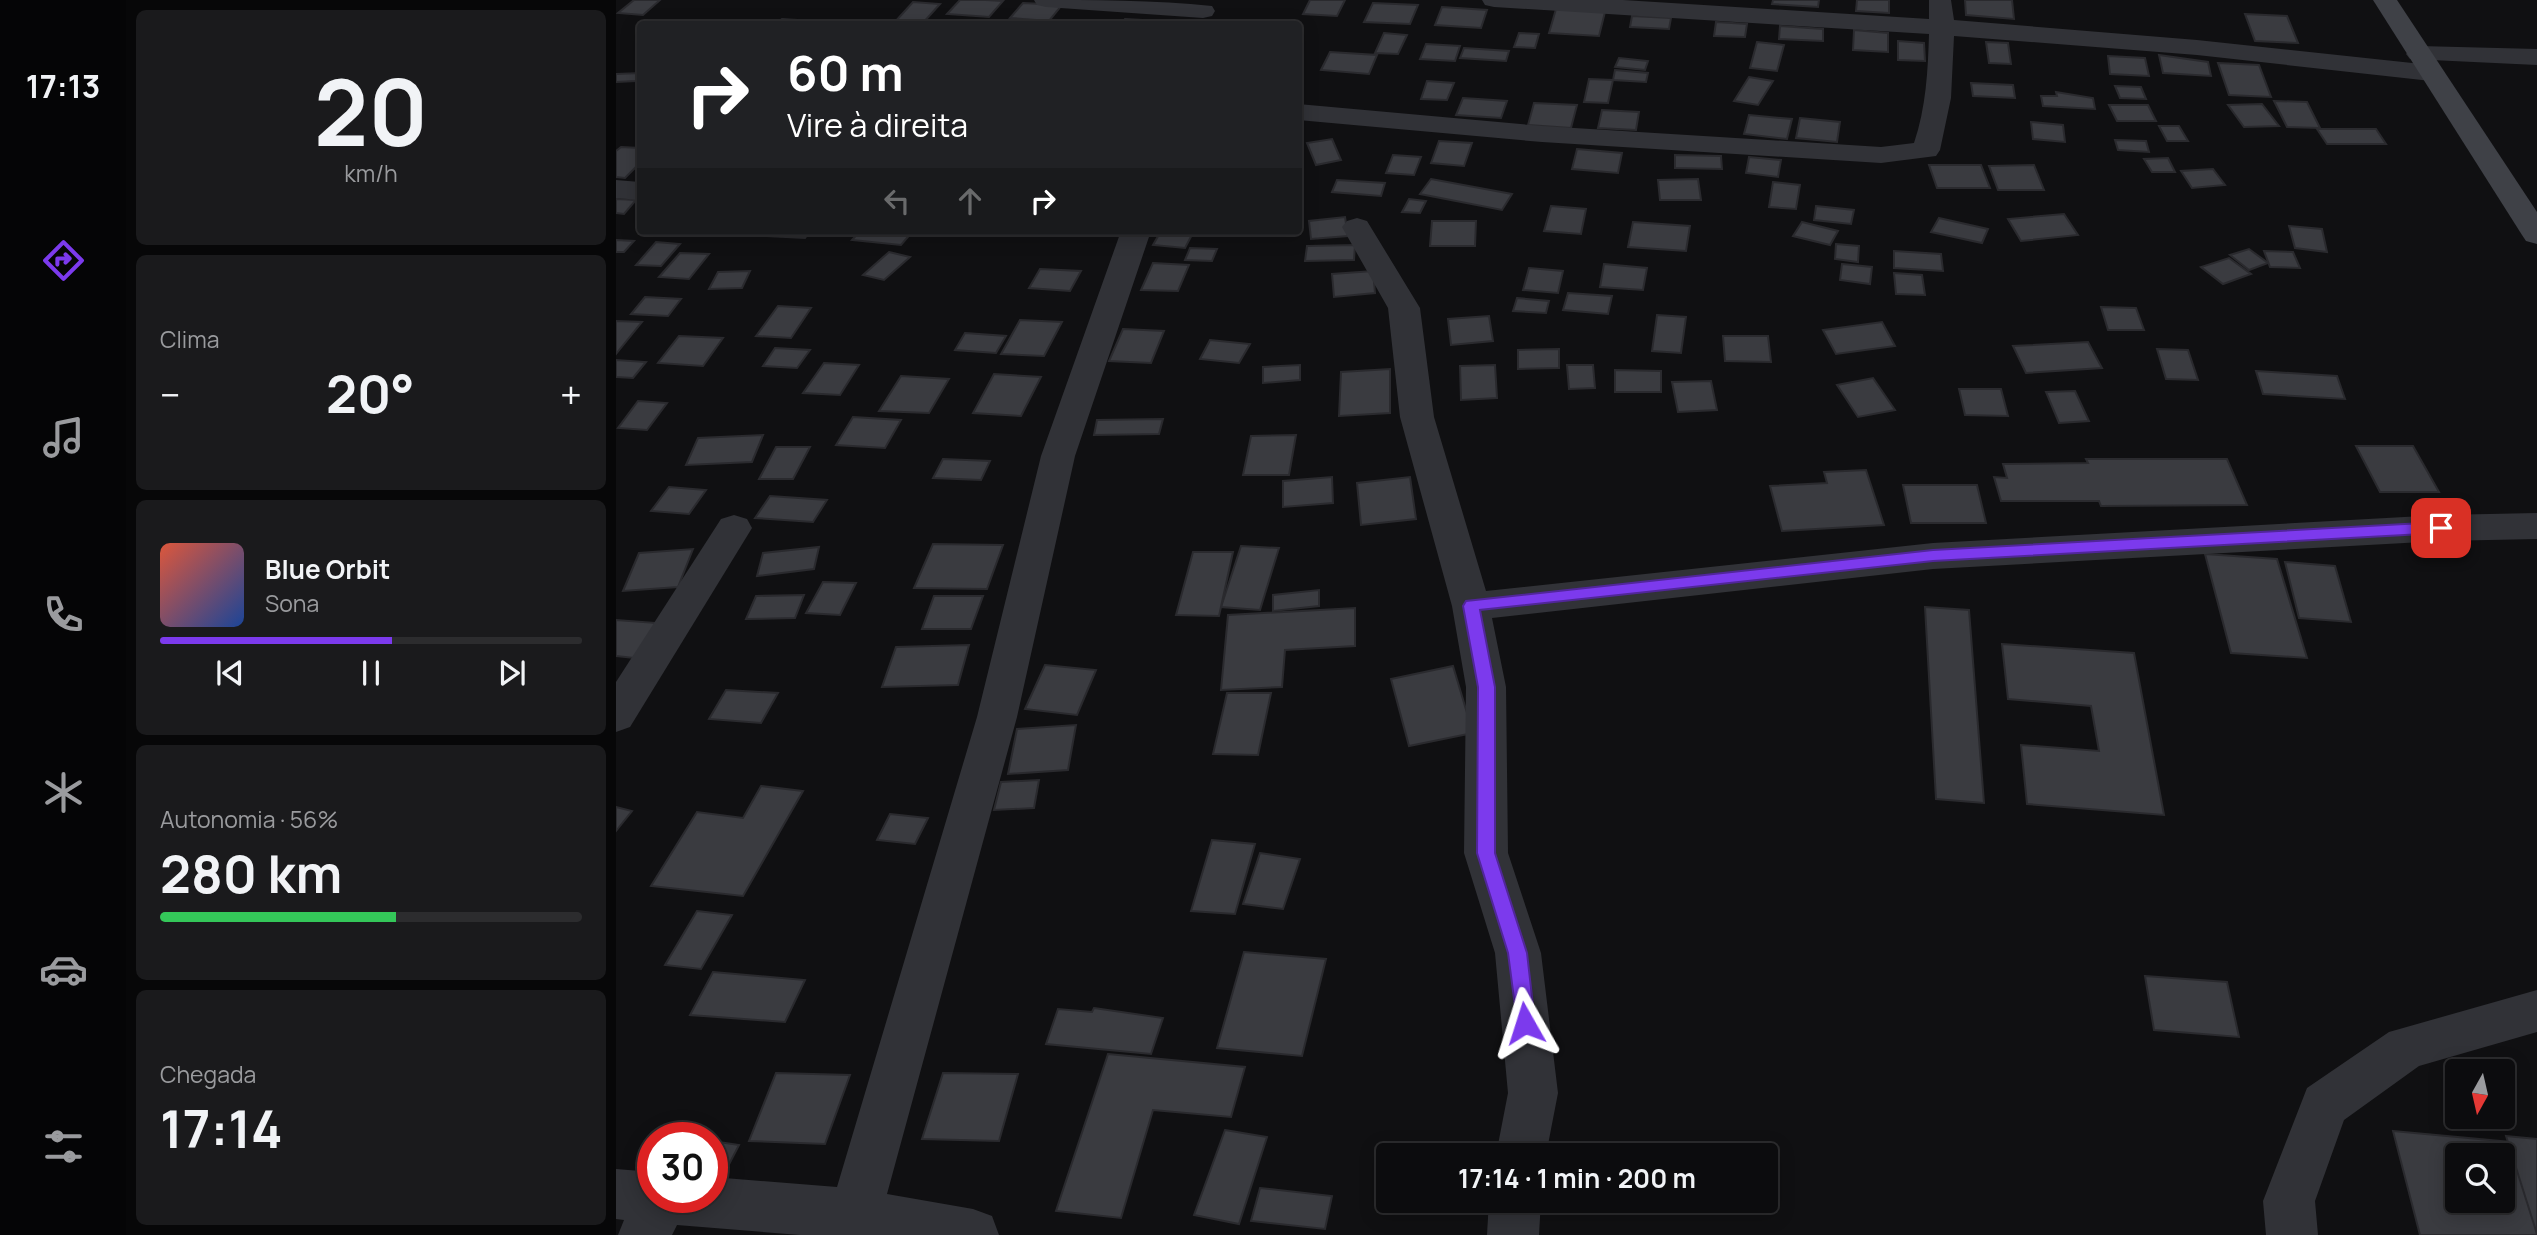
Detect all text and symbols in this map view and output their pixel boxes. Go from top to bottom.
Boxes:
text: 60 m [787,39,904,106]
text: 20 [314,49,428,173]
icon: right [672,49,763,140]
text: 17:13 [26,64,100,108]
text: Vire à direita [787,103,968,147]
text: km/h [344,157,398,189]
icon: left [878,182,916,220]
icon: ahead [951,182,989,220]
icon: right [1024,182,1062,220]
icon: directions [39,236,88,285]
text: Clima [160,323,219,355]
text: 20° [326,358,415,429]
text: − [160,368,181,420]
text: + [560,368,582,420]
icon: music [39,413,88,462]
pin [2411,498,2471,558]
icon: arrive [2422,509,2460,547]
text: Blue Orbit [265,551,390,587]
text: Sona [265,587,319,619]
icon: phone [39,590,88,639]
icon: previous [211,654,249,692]
icon: pause [352,654,390,692]
icon: next [493,654,531,692]
icon: climate [39,768,88,817]
text: Autonomia · 56% [160,803,338,835]
text: 280 km [160,838,342,909]
icon: car [39,945,88,994]
position arrow [1488,986,1562,1060]
text: Chegada [160,1058,256,1090]
north arrow [2445,1059,2515,1129]
map controls [2445,1059,2515,1213]
text: 17:14 [160,1093,283,1164]
icon: filters [39,1122,88,1171]
speed limit sign: 30 [637,1122,728,1213]
button: search [2445,1143,2515,1213]
text: 17:14 · 1 min · 200 m [1458,1160,1696,1196]

